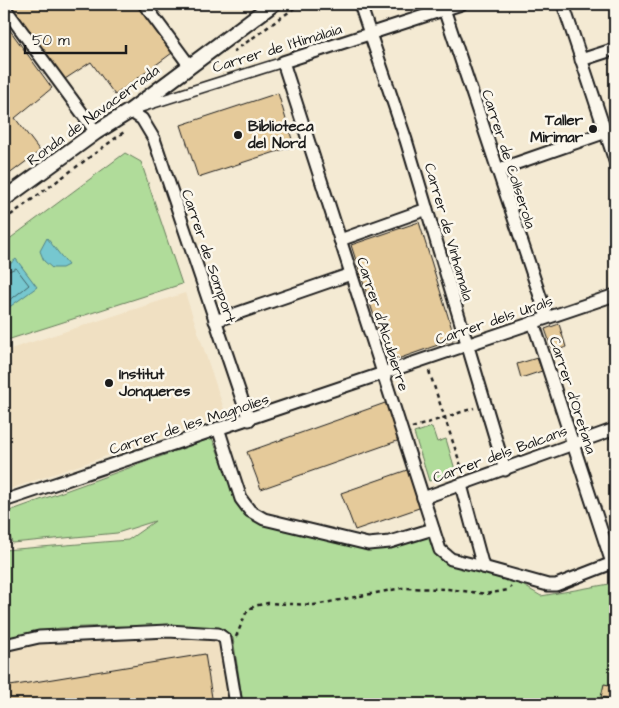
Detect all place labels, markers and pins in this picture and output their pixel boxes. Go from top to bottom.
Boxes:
place label: Taller Mirimar [530,110,584,148]
place label: Biblioteca del Nord [247,116,314,154]
marker: Taller Mirimar [587,123,599,135]
marker: Biblioteca del Nord [232,129,244,141]
place label: Institut Jonqueres [118,364,191,402]
marker: Institut Jonqueres [103,377,115,389]

